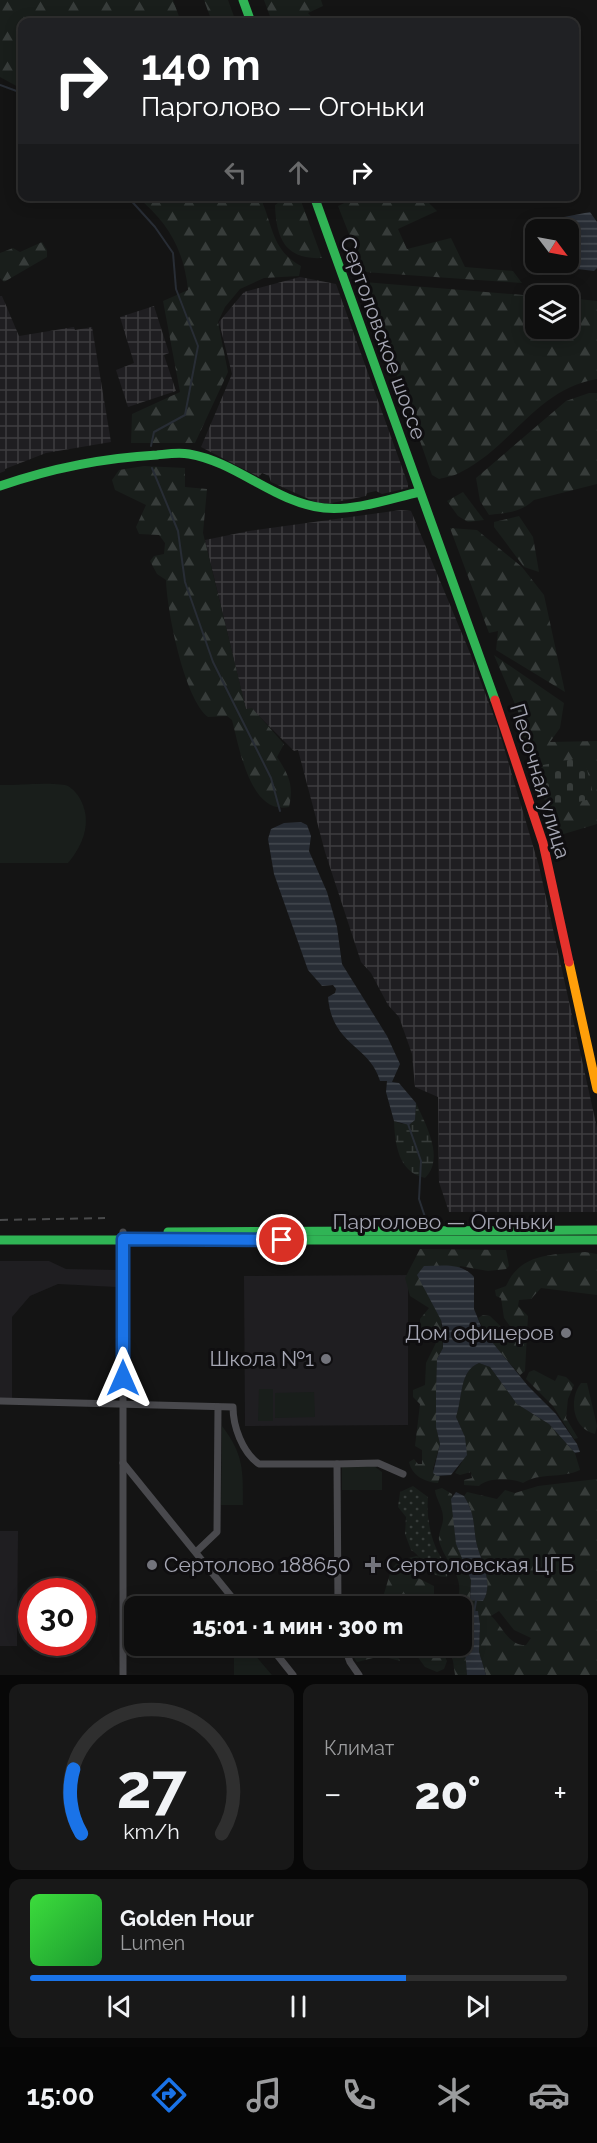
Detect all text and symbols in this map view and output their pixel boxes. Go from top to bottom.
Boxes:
text: 140 m [141,41,261,90]
icon: right [42,42,120,120]
text: Парголово — Огоньки [141,91,425,122]
icon: left [219,156,252,189]
icon: ahead [282,156,315,189]
icon: right [345,156,378,189]
north arrow [525,219,579,273]
map controls [525,219,579,339]
street label: Сертоловское шоссе [335,233,432,443]
button: layers [525,285,579,339]
street label: Песочная улица [505,700,576,861]
street label: Парголово — Огоньки [333,1209,553,1234]
pin [256,1214,307,1265]
icon: arrive [265,1223,298,1256]
place label: Дом офицеров [405,1320,554,1345]
marker: Дом офицеров [559,1326,573,1340]
position arrow [91,1346,155,1410]
place label: Школа №1 [210,1346,314,1371]
marker: Школа №1 [319,1352,333,1366]
place label: Сертолово 188650 [164,1552,351,1577]
place label: Сертоловская ЦГБ [386,1552,574,1577]
marker: Сертоловская ЦГБ [364,1556,382,1574]
marker: Сертолово 188650 [145,1558,159,1572]
speed limit sign: 30 [18,1578,96,1656]
text: 15:01 · 1 мин · 300 m [193,1613,403,1639]
text: Климат [324,1736,394,1760]
text: 27 [116,1749,188,1823]
text: 20° [414,1767,481,1820]
text: − [324,1774,342,1813]
text: + [553,1774,567,1813]
text: km/h [123,1819,180,1844]
text: Golden Hour [120,1905,254,1931]
text: Lumen [120,1931,185,1955]
icon: previous [103,1990,136,2023]
icon: pause [282,1990,315,2023]
icon: next [461,1990,494,2023]
icon: directions [148,2074,190,2116]
icon: music [243,2074,285,2116]
icon: phone [338,2074,380,2116]
icon: climate [433,2074,475,2116]
icon: car [528,2074,570,2116]
text: 15:00 [27,2080,95,2111]

